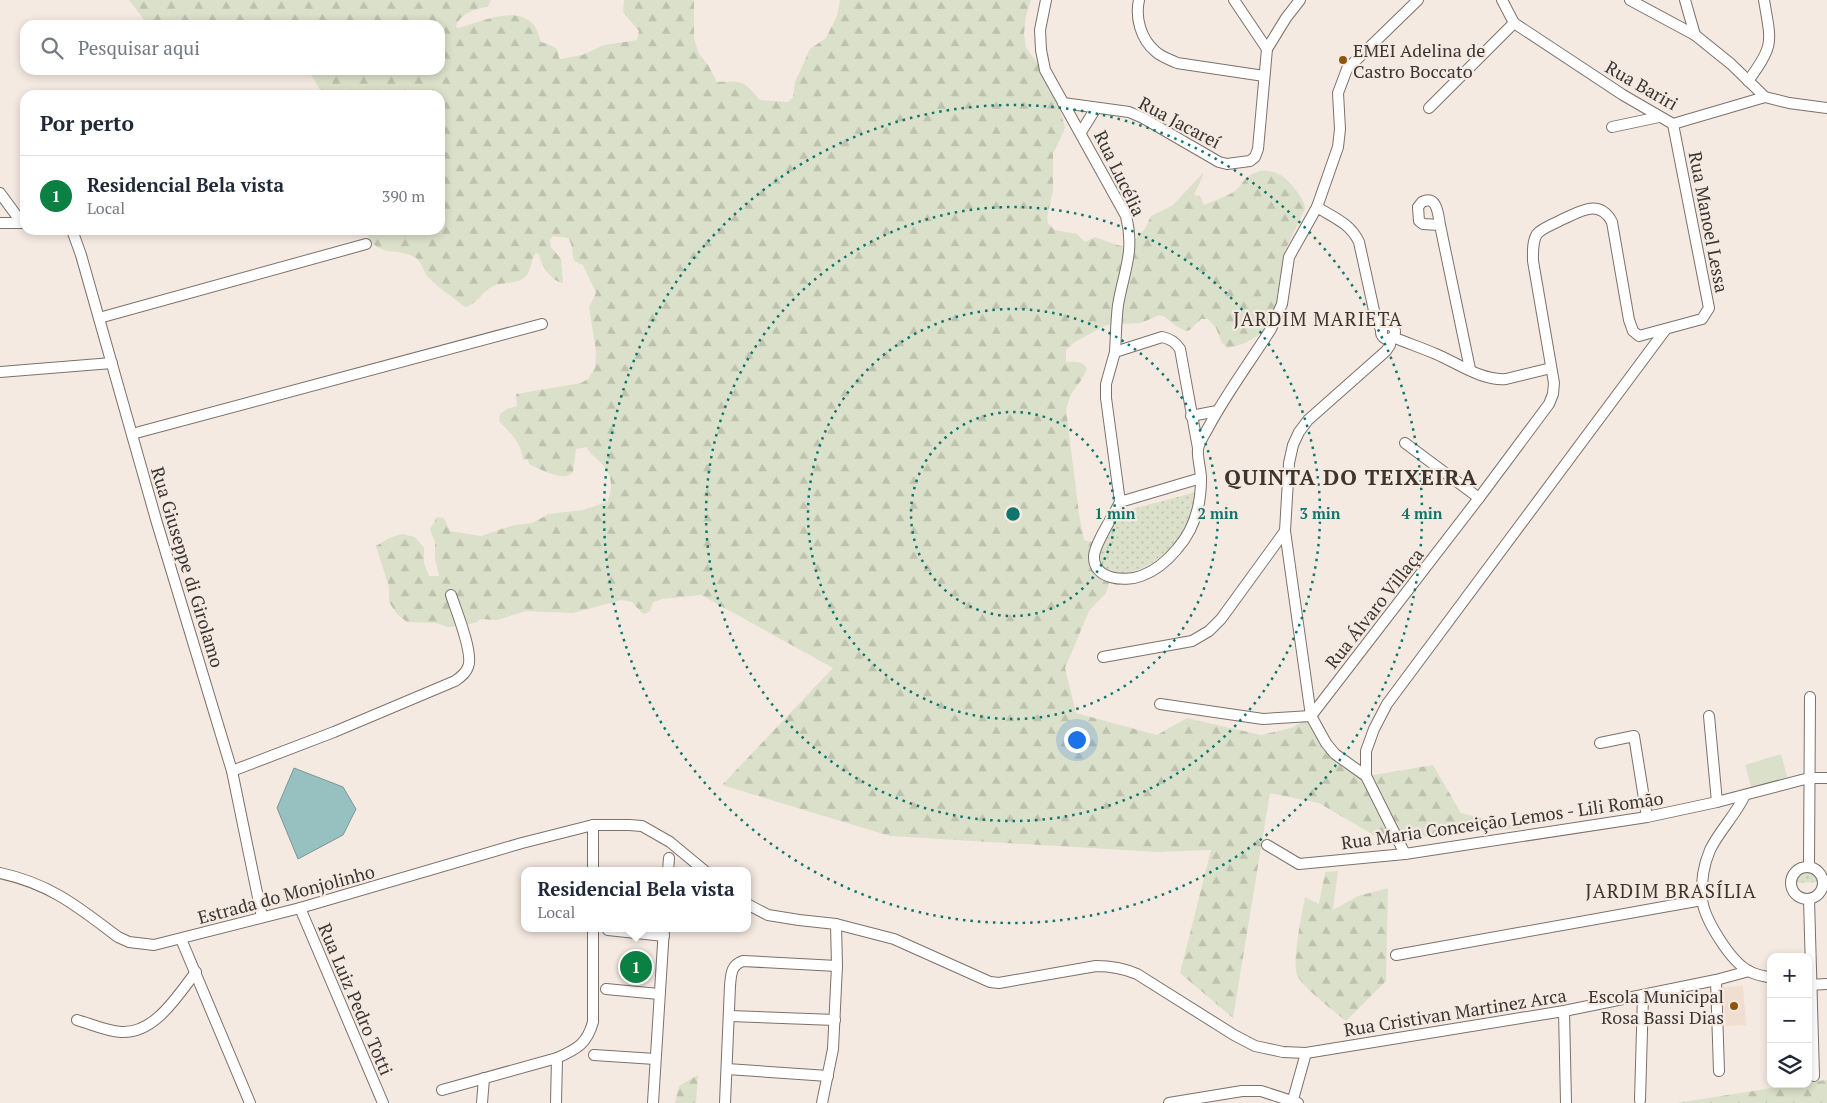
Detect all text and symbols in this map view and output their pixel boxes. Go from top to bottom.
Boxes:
search box [20,20,445,75]
icon: search [38,34,66,62]
text: Pesquisar aqui [78,35,200,60]
place label: EMEI Adelina de Castro Boccato [1353,38,1485,83]
marker: EMEI Adelina de Castro Boccato [1337,54,1349,66]
street label: Rua Bariri [1601,55,1683,115]
street label: Rua Jacareí [1135,90,1226,154]
text: Por perto [40,109,134,137]
street label: Rua Lucélia [1089,126,1151,220]
street label: Rua Manoel Lessa [1684,149,1734,295]
text: Residencial Bela vista [87,172,284,197]
text: 1 [51,185,61,207]
text: 390 m [382,185,425,207]
text: Local [87,197,125,219]
district label: JARDIM MARIETA [1233,306,1403,331]
district label: QUINTA DO TEIXEIRA [1224,462,1478,491]
street label: Rua Giuseppe di Girolamo [146,464,230,670]
text: 1 min [1094,503,1136,523]
text: 2 min [1197,503,1239,523]
text: 3 min [1299,503,1341,523]
text: 4 min [1401,503,1443,523]
centre of rings [1004,505,1022,523]
street label: Rua Álvaro Villaça [1319,543,1429,673]
your location [1064,727,1090,753]
street label: Rua Maria Conceição Lemos - Lili Romão [1339,785,1665,855]
street label: Estrada do Monjolinho [195,859,377,929]
popup [521,867,751,932]
text: Residencial Bela vista [537,876,735,901]
district label: JARDIM BRASÍLIA [1585,878,1757,903]
text: Local [537,901,575,923]
street label: Rua Luiz Pedro Totti [313,919,399,1079]
pin: 1 [620,948,652,986]
map controls [1767,953,1812,1088]
button: + [1767,953,1812,998]
street label: Rua Cristivan Martinez Arca [1342,983,1568,1041]
place label: Escola Municipal Rosa Bassi Dias [1588,984,1724,1029]
button: − [1767,998,1812,1043]
marker: Escola Municipal Rosa Bassi Dias [1728,1000,1740,1012]
button: layers [1767,1043,1812,1088]

